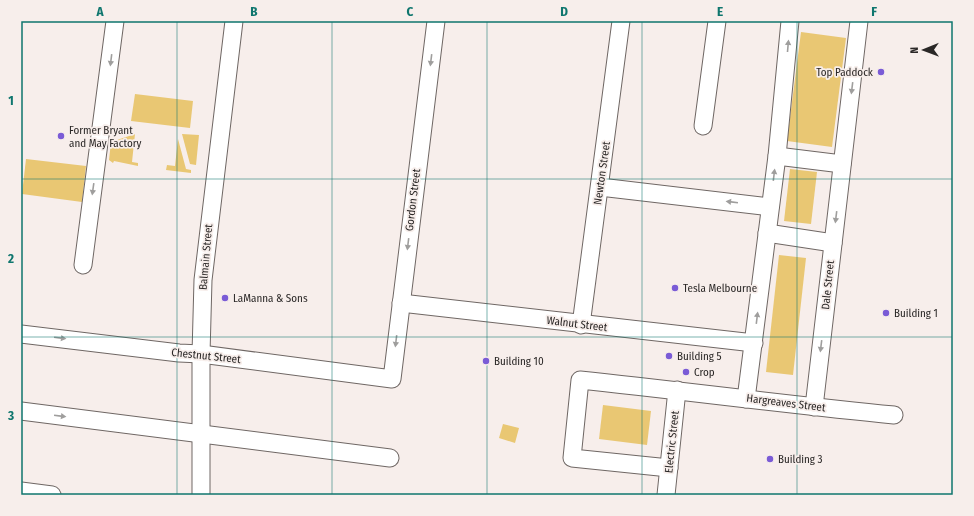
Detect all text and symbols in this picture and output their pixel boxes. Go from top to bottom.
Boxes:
text: A [95,4,104,19]
text: B [250,4,258,19]
text: C [407,4,414,19]
text: D [560,4,568,19]
text: E [717,4,723,19]
text: F [871,4,877,19]
north arrow [904,30,944,70]
one-way arrow [784,40,791,52]
text: N [908,47,921,54]
one-way arrow [107,54,114,66]
one-way arrow [428,54,434,66]
place label: Top Paddock [816,66,874,79]
marker: Top Paddock [876,67,886,77]
one-way arrow [848,81,855,94]
text: 1 [8,93,14,108]
place label: Former Bryant and May Factory [69,124,142,150]
marker: Former Bryant and May Factory [56,131,66,141]
street label: Newton Street [591,140,613,206]
street label: Gordon Street [403,168,423,232]
one-way arrow [771,169,777,182]
one-way arrow [90,183,96,195]
one-way arrow [726,199,738,205]
one-way arrow [833,211,839,223]
street label: Balmain Street [197,223,215,291]
one-way arrow [405,238,411,250]
text: 2 [7,251,14,266]
street label: Dale Street [819,259,837,310]
place label: Tesla Melbourne [683,282,757,295]
marker: Tesla Melbourne [670,283,680,293]
place label: LaManna & Sons [233,292,308,305]
marker: LaManna & Sons [220,293,230,303]
place label: Building 1 [894,307,938,320]
marker: Building 1 [881,308,891,318]
one-way arrow [754,312,760,324]
street label: Walnut Street [546,314,608,334]
one-way arrow [54,335,66,342]
one-way arrow [393,335,399,347]
one-way arrow [818,340,825,352]
street label: Chestnut Street [171,346,242,366]
place label: Building 5 [677,350,722,363]
marker: Building 5 [664,351,674,361]
place label: Building 10 [494,355,544,368]
marker: Building 10 [481,356,491,366]
place label: Crop [694,366,715,379]
marker: Crop [681,367,691,377]
street label: Hargreaves Street [746,392,827,414]
text: 3 [7,408,14,423]
street label: Electric Street [662,410,682,474]
one-way arrow [54,412,66,419]
place label: Building 3 [778,453,823,466]
marker: Building 3 [765,454,775,464]

